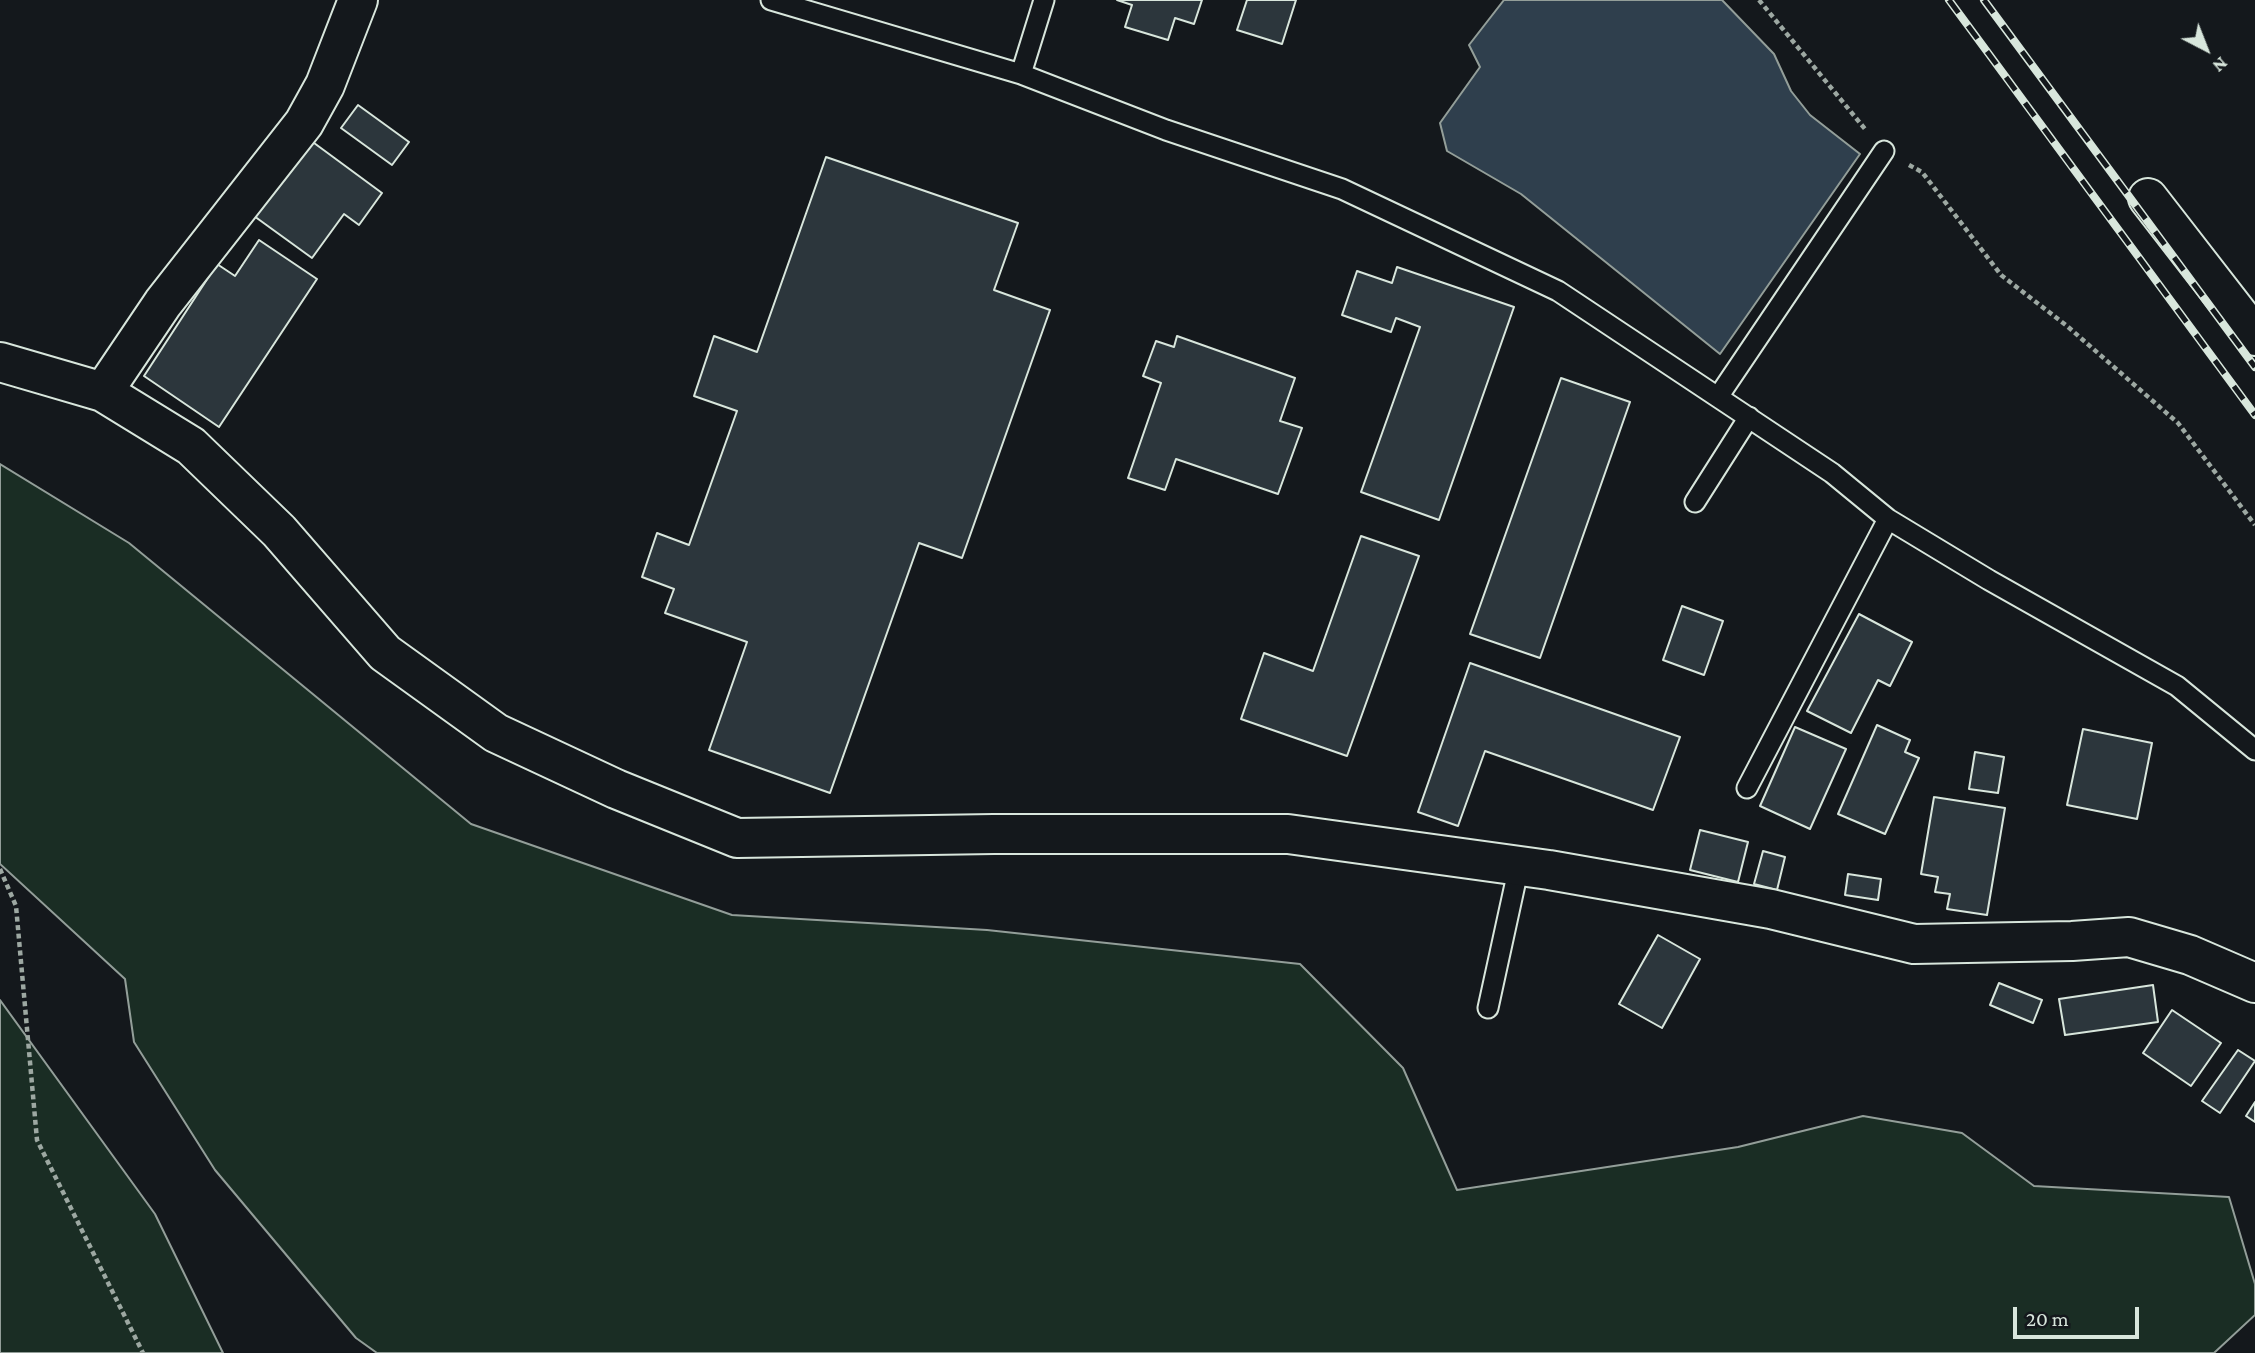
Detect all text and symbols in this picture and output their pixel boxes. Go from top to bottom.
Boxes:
north arrow [2171,14,2241,84]
text: N [2209,53,2232,77]
scale bar [2017,1294,2143,1338]
text: 20 m [2026,1307,2069,1331]

